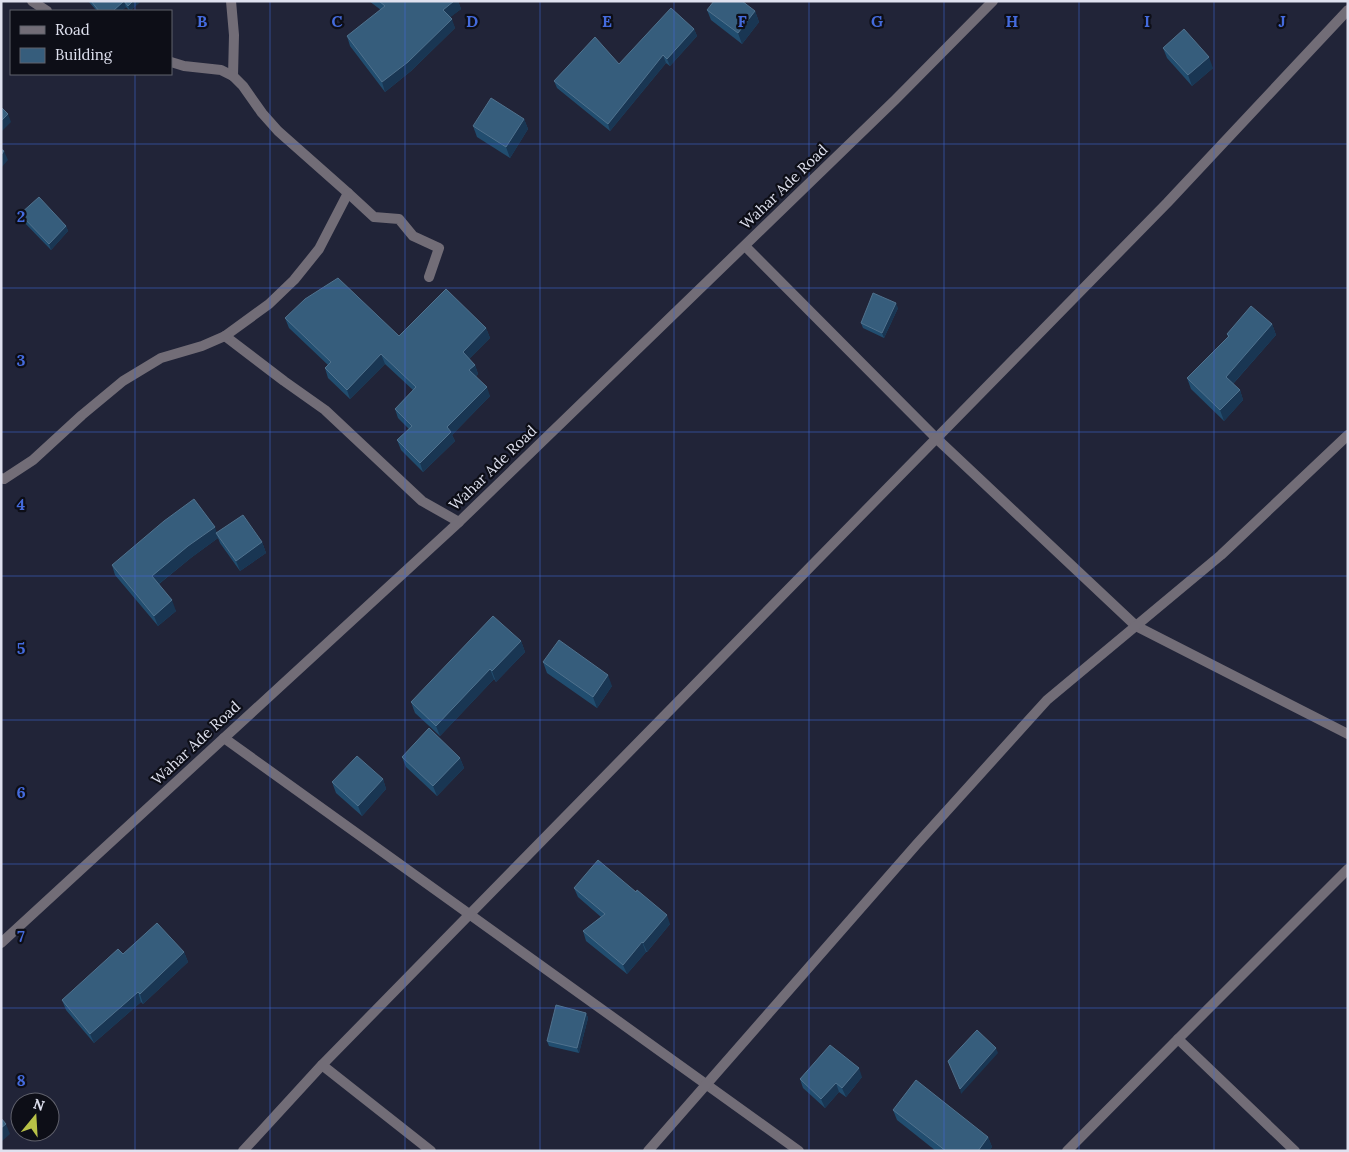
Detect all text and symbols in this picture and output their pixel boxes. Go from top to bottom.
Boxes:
legend [10,10,172,75]
text: B [197,11,208,31]
text: C [331,11,343,31]
text: D [466,11,478,31]
text: E [602,11,612,31]
text: F [737,11,747,31]
text: G [871,11,883,31]
text: H [1006,11,1019,31]
text: I [1144,11,1150,31]
text: J [1278,11,1286,31]
text: Road [55,20,90,39]
text: Building [55,45,113,64]
street label: Wahar Ade Road [736,140,831,233]
text: 2 [17,206,25,226]
text: 3 [17,350,26,370]
street label: Wahar Ade Road [445,421,540,514]
text: 4 [17,494,26,514]
text: 5 [17,638,26,658]
street label: Wahar Ade Road [147,697,244,789]
text: 6 [16,782,26,802]
text: 7 [17,926,25,946]
text: 8 [16,1070,26,1090]
north arrow [10,1092,60,1142]
text: N [31,1094,47,1115]

